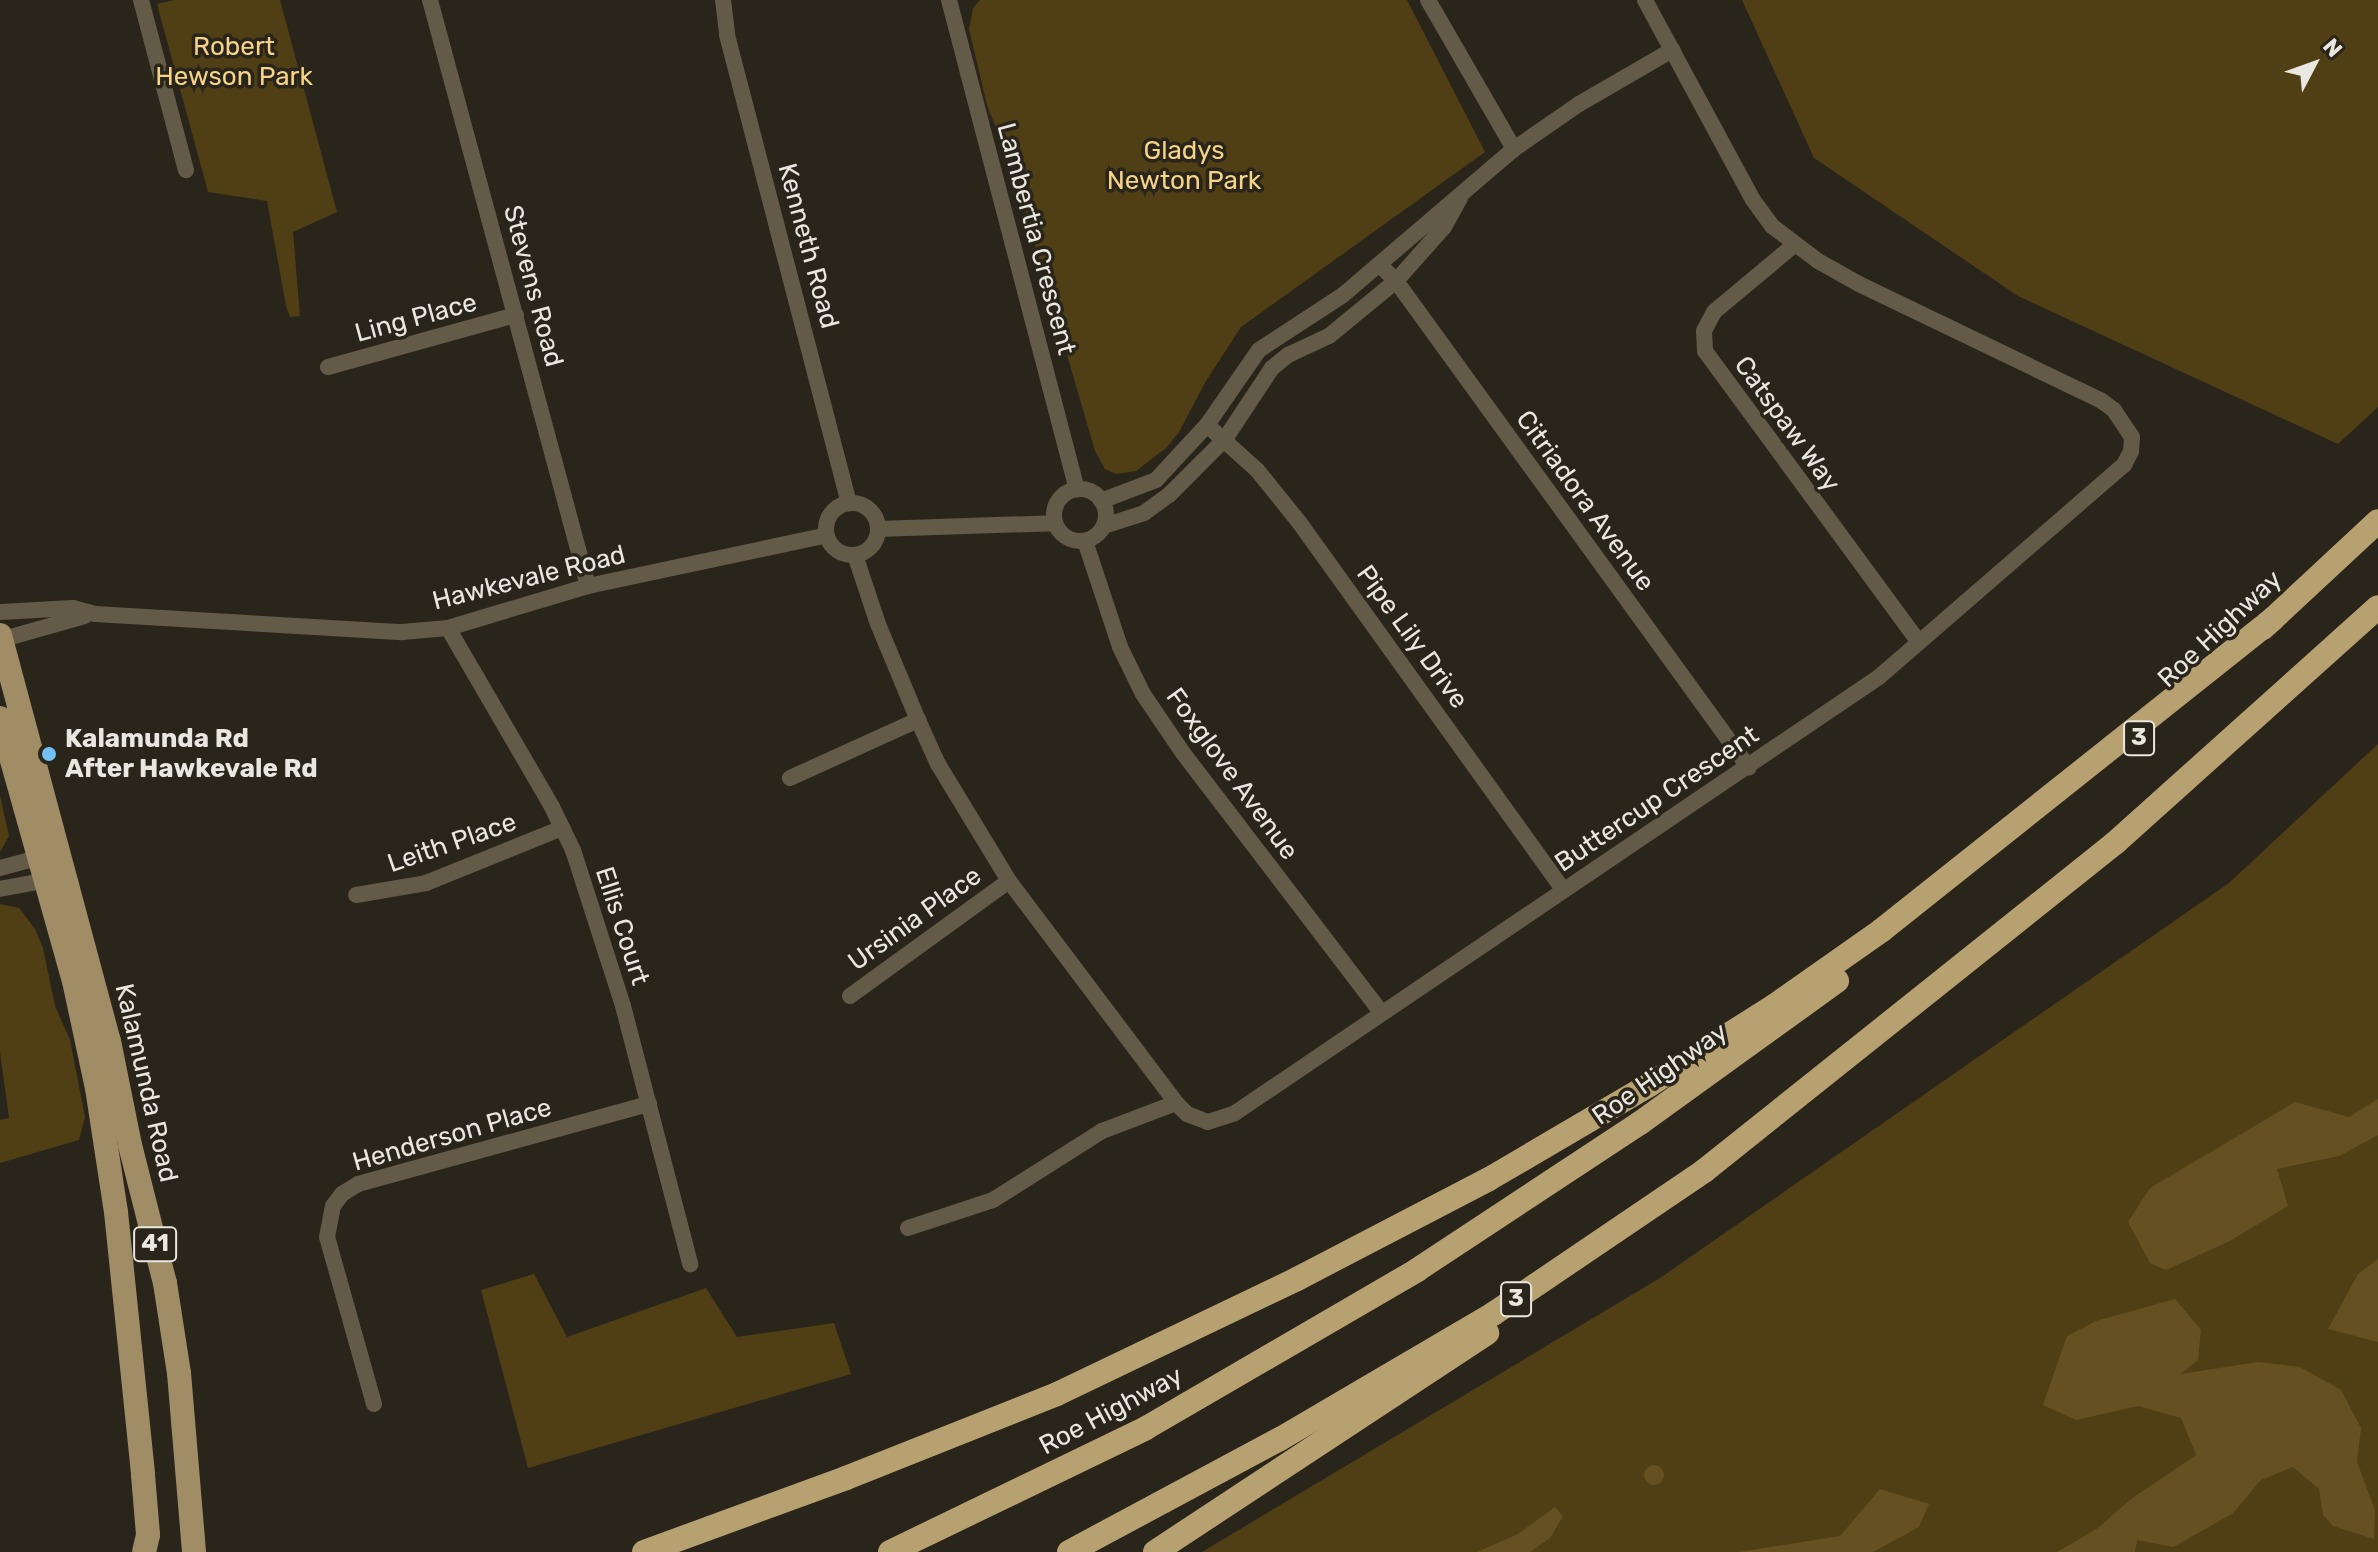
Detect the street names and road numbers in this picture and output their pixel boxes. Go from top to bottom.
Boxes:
street label: Lambertia Crescent [990,120,1082,358]
street label: Kenneth Road [771,160,845,332]
street label: Stevens Road [496,202,570,370]
street label: Ling Place [352,287,480,349]
street label: Catspaw Way [1727,350,1847,498]
street label: Citriadora Avenue [1509,404,1661,598]
street label: Hawkevale Road [429,539,629,617]
street label: Pipe Lily Drive [1349,559,1475,715]
street label: Roe Highway [2152,564,2288,694]
street label: Foxglove Avenue [1159,682,1305,866]
road number: 3 [2123,718,2155,758]
street label: Buttercup Crescent [1549,719,1765,879]
street label: Leith Place [384,806,520,880]
street label: Ursinia Place [842,860,988,978]
street label: Ellis Court [588,863,656,989]
street label: Kalamunda Road [108,981,184,1185]
street label: Roe Highway [1586,1016,1734,1132]
street label: Henderson Place [349,1092,555,1178]
road number: 41 [133,1224,177,1264]
road number: 3 [1500,1279,1532,1319]
street label: Roe Highway [1034,1360,1188,1462]

